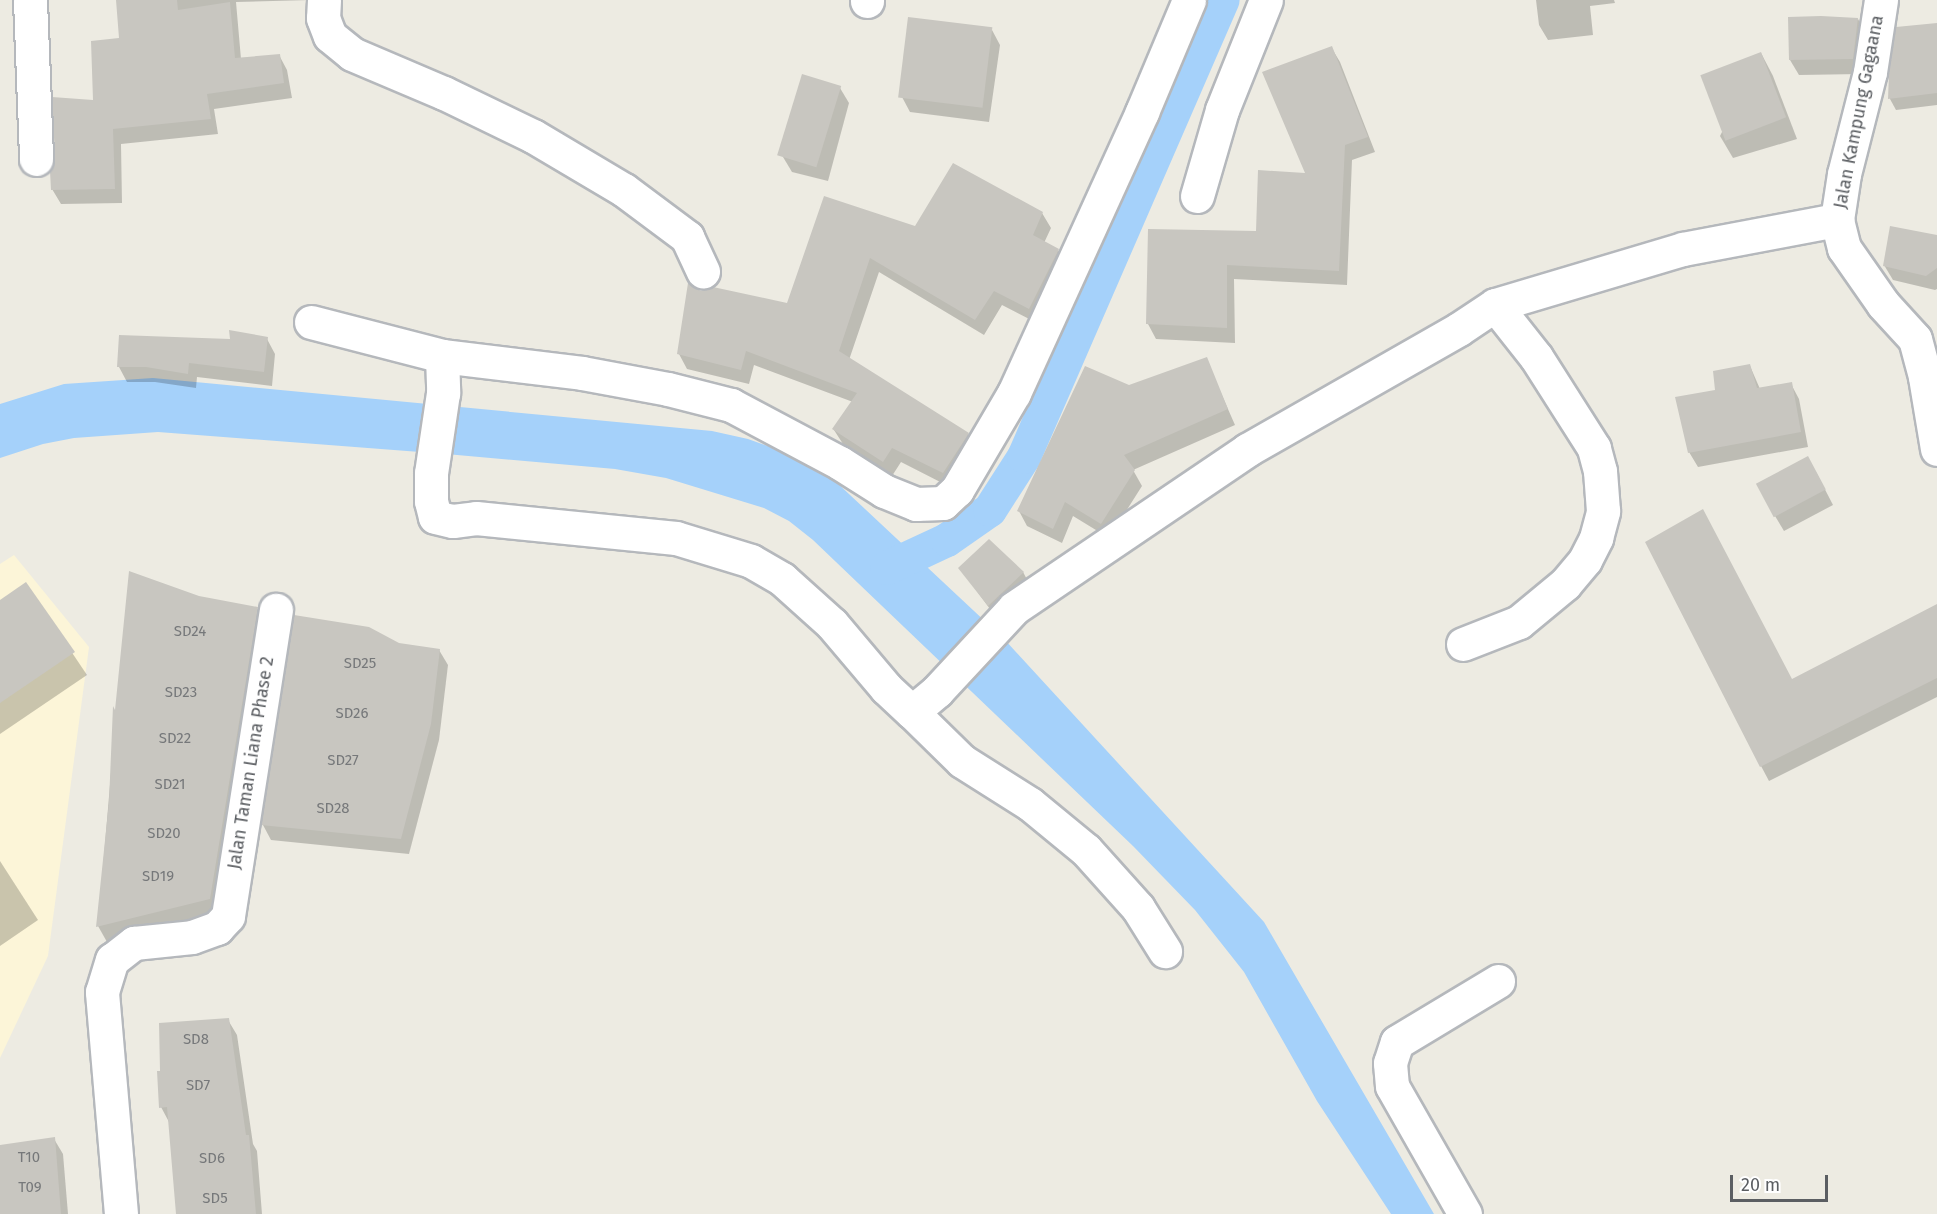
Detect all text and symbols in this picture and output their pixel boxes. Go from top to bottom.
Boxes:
street label: Jalan Kampung Gagaana [1830,13,1888,211]
house number: SD24 [174,623,206,641]
street label: Jalan Taman Liana Phase 2 [223,655,279,871]
house number: SD25 [344,655,376,673]
house number: SD23 [165,684,197,702]
house number: SD26 [336,705,368,723]
house number: SD22 [159,730,191,748]
house number: SD27 [327,752,359,770]
house number: SD21 [154,776,186,794]
house number: SD28 [316,800,350,818]
house number: SD20 [147,825,181,843]
house number: SD19 [142,868,174,886]
house number: SD8 [183,1031,209,1049]
house number: SD7 [186,1077,210,1095]
house number: T10 [18,1149,40,1167]
house number: SD6 [199,1150,225,1168]
scale bar [1733,1163,1830,1201]
text: 20 m [1741,1174,1780,1196]
house number: T09 [18,1179,42,1197]
house number: SD5 [202,1190,228,1208]

